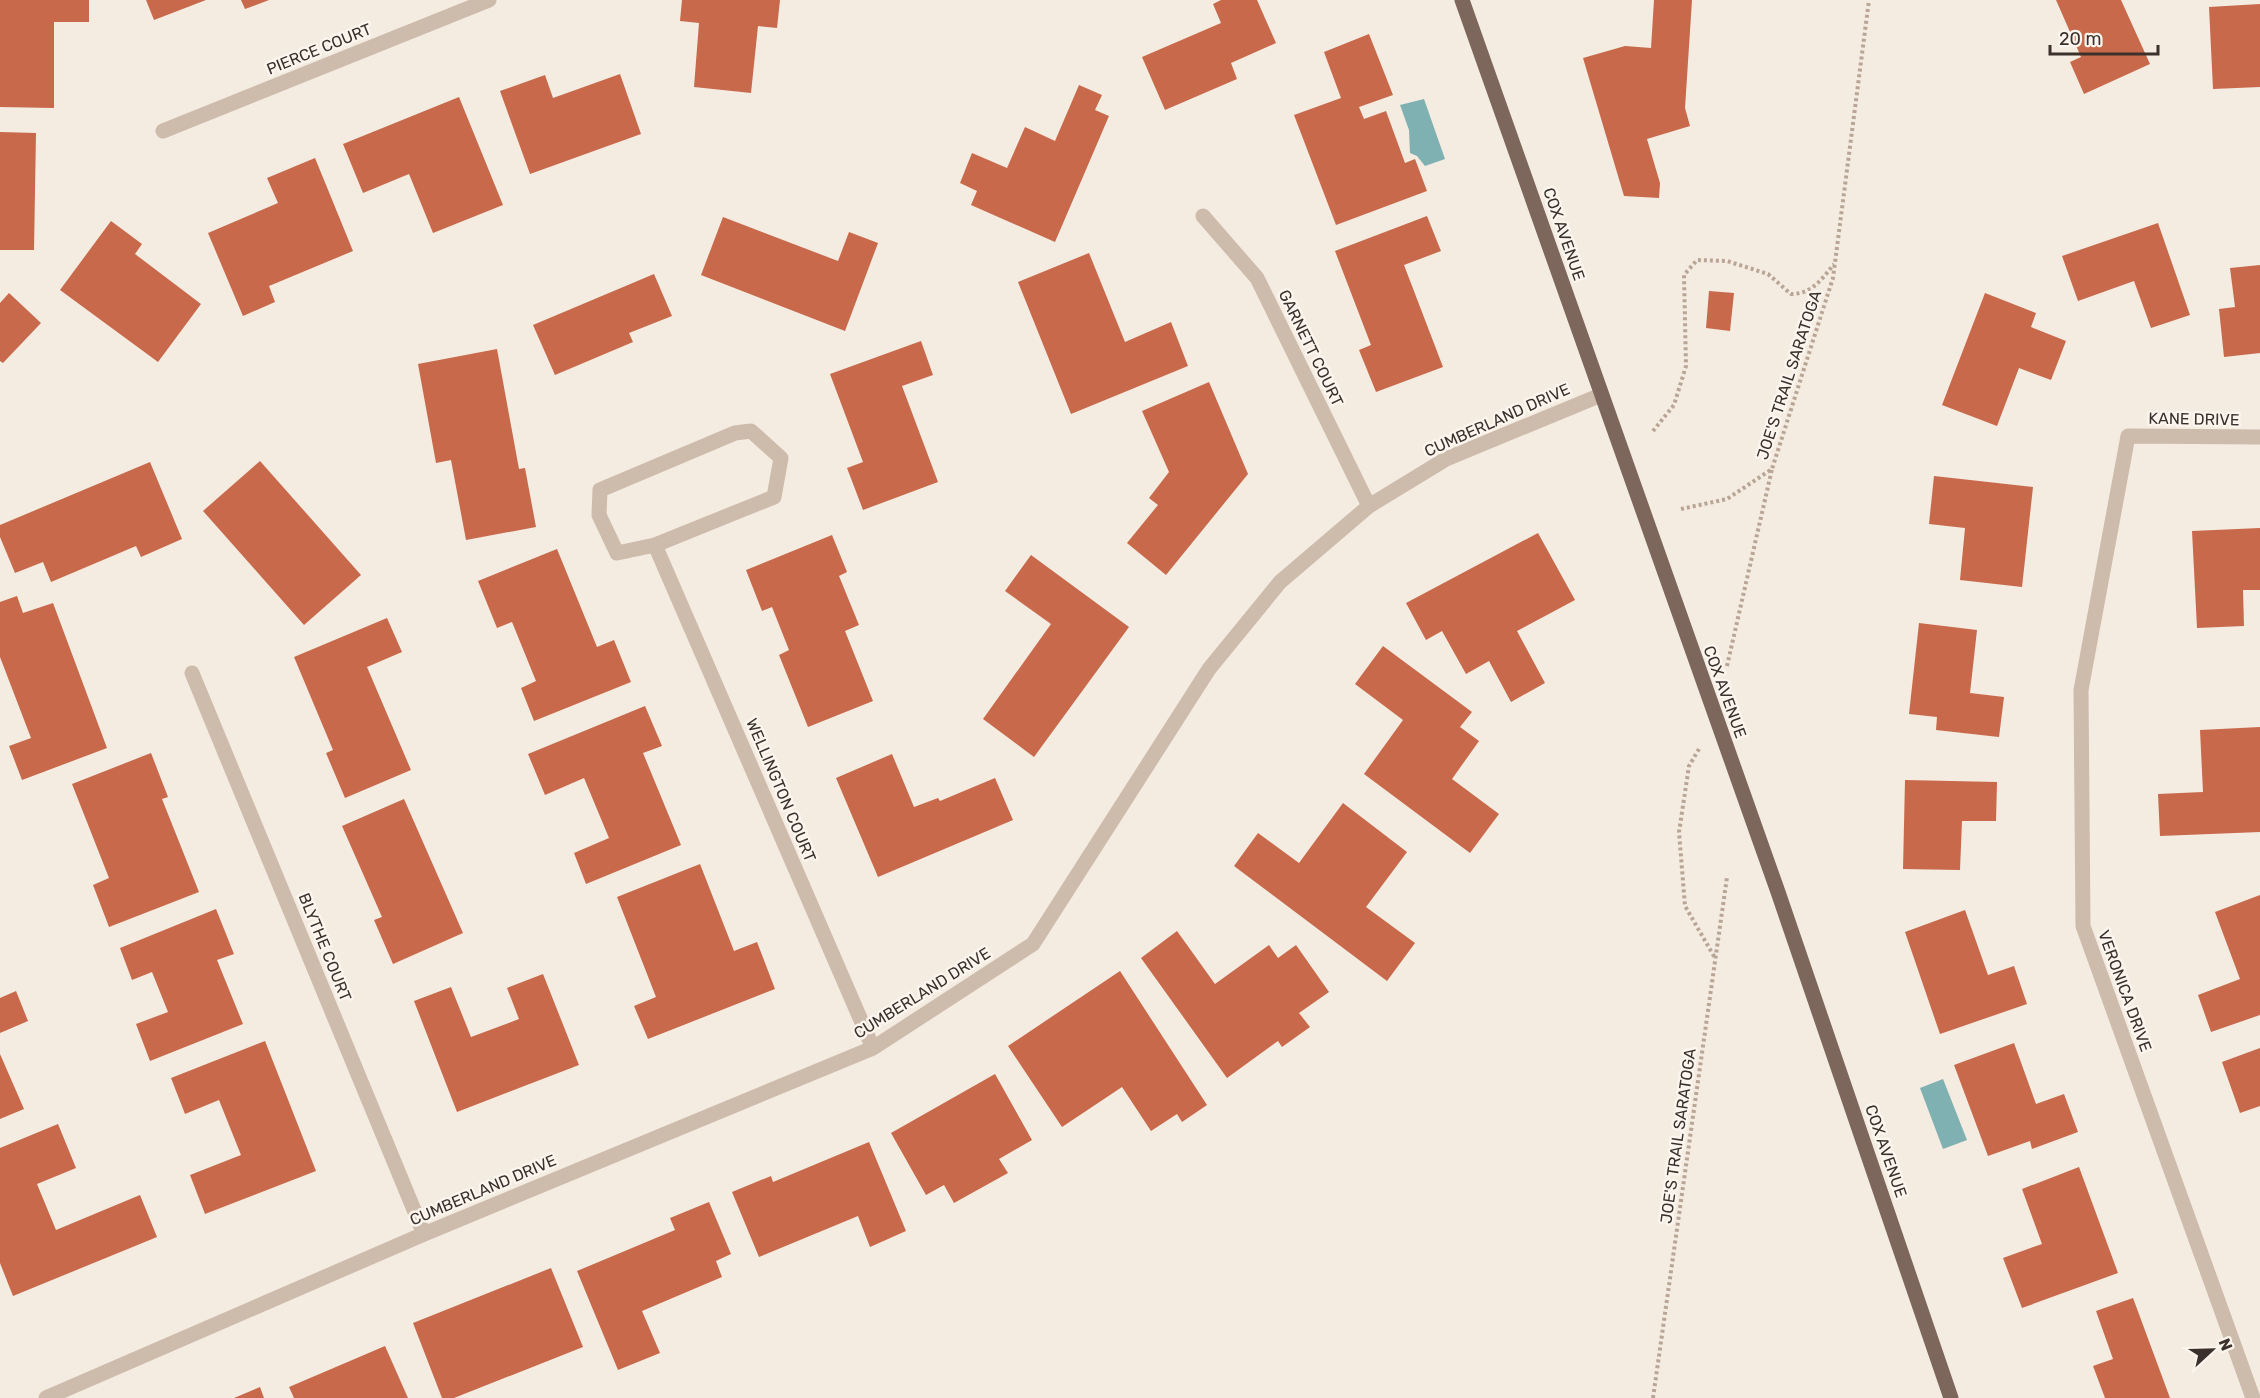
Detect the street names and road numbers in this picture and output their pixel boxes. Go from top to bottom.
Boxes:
street label: PIERCE COURT [264,19,374,79]
street label: COX AVENUE [1539,185,1589,283]
street label: GARNETT COURT [1275,287,1347,409]
street label: JOE'S TRAIL SARATOGA [1753,288,1825,462]
street label: CUMBERLAND DRIVE [1421,379,1573,461]
street label: KANE DRIVE [2148,409,2240,429]
street label: COX AVENUE [1700,643,1750,741]
street label: WELLINGTON COURT [742,715,820,865]
street label: BLYTHE COURT [295,890,355,1004]
street label: VERONICA DRIVE [2094,928,2156,1054]
street label: CUMBERLAND DRIVE [850,943,994,1043]
street label: JOE'S TRAIL SARATOGA [1656,1047,1700,1225]
street label: COX AVENUE [1861,1102,1911,1200]
street label: CUMBERLAND DRIVE [407,1151,559,1229]

